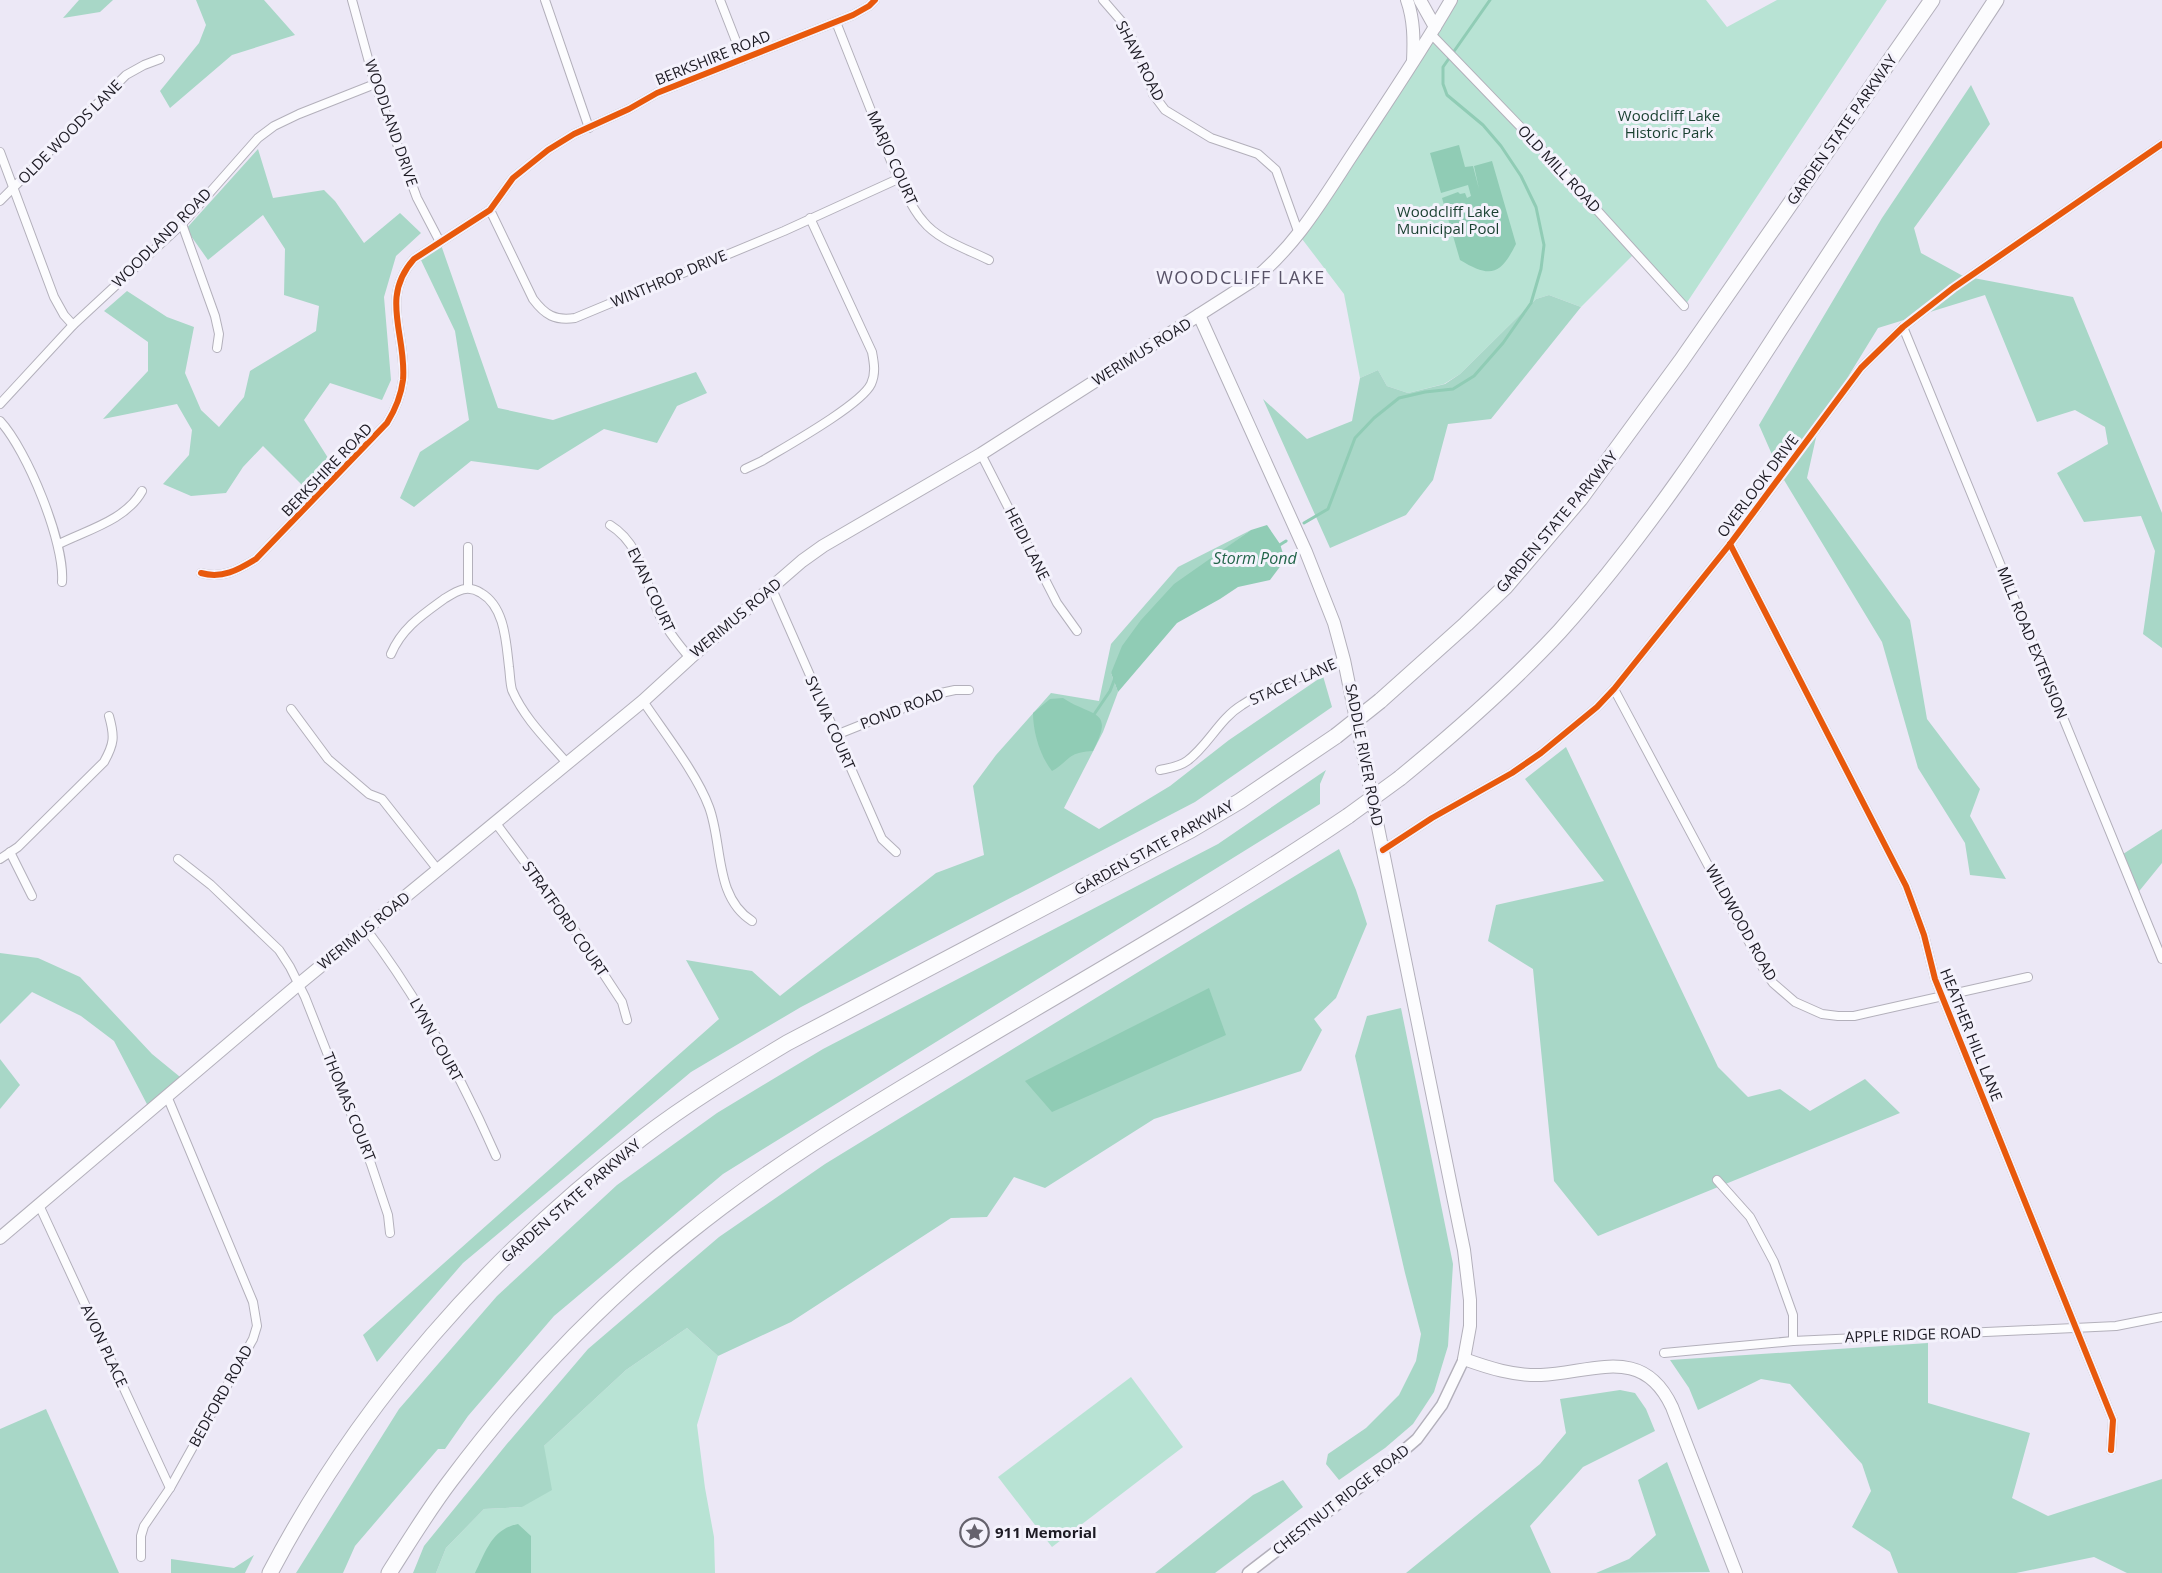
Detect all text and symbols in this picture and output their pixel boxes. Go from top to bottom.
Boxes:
street label: SHAW ROAD [1112,17,1170,104]
street label: BERKSHIRE ROAD [652,25,773,89]
street label: GARDEN STATE PARKWAY [1782,50,1901,209]
street label: WOODLAND DRIVE [361,57,423,189]
street label: OLDE WOODS LANE [13,75,126,188]
park label: Woodcliff Lake Historic Park [1618,105,1720,142]
street label: MARJO COURT [863,107,923,209]
street label: OLD MILL ROAD [1514,120,1606,216]
street label: WOODLAND ROAD [107,183,215,291]
park label: Woodcliff Lake Municipal Pool [1397,201,1499,238]
street label: WINTHROP DRIVE [608,245,730,312]
district label: WOODCLIFF LAKE [1156,265,1326,289]
street label: WERIMUS ROAD [1088,313,1195,390]
street label: BERKSHIRE ROAD [276,418,376,520]
street label: OVERLOOK DRIVE [1712,430,1803,541]
street label: GARDEN STATE PARKWAY [1491,446,1622,596]
street label: HEIDI LANE [1001,504,1055,584]
street label: EVAN COURT [624,544,681,636]
water label: Storm Pond [1213,547,1297,569]
street label: MILL ROAD EXTENSION [1993,563,2073,722]
street label: WERIMUS ROAD [685,573,785,661]
street label: STACEY LANE [1246,653,1339,709]
street label: SYLVIA COURT [801,673,861,773]
street label: SADDLE RIVER ROAD [1341,682,1389,828]
street label: POND ROAD [857,683,946,733]
street label: GARDEN STATE PARKWAY [1070,795,1237,899]
street label: STRATFORD COURT [518,857,614,981]
street label: WILDWOOD ROAD [1702,861,1782,984]
street label: WERIMUS ROAD [313,887,414,974]
street label: HEATHER HILL LANE [1936,965,2008,1104]
street label: LYNN COURT [406,994,468,1085]
street label: THOMAS COURT [319,1049,381,1165]
street label: GARDEN STATE PARKWAY [496,1134,645,1267]
street label: AVON PLACE [77,1301,133,1390]
street label: APPLE RIDGE ROAD [1844,1322,1981,1346]
street label: BEDFORD ROAD [184,1341,256,1450]
street label: CHESTNUT RIDGE ROAD [1268,1439,1413,1559]
place icon: 911 Memorial [958,1517,990,1549]
place label: 911 Memorial [995,1522,1097,1542]

